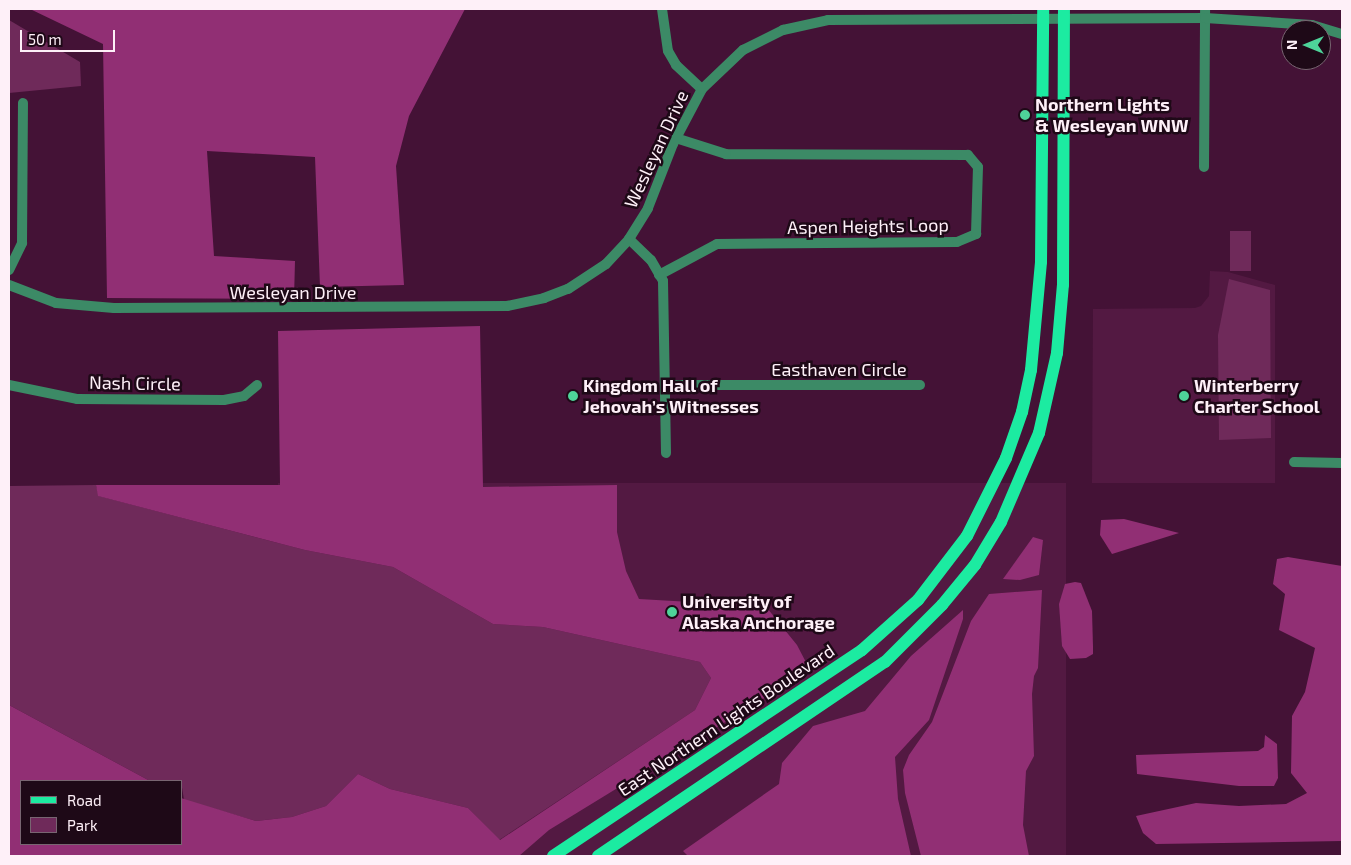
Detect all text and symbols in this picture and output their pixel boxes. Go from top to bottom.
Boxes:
scale bar [22,20,118,52]
north arrow [1281,20,1331,70]
text: 50 m [28,30,62,48]
text: N [1283,40,1300,50]
street label: Wesleyan Drive [619,87,693,211]
place label: Northern Lights & Wesleyan WNW [1035,94,1189,136]
marker: Northern Lights & Wesleyan WNW [1019,109,1031,121]
street label: Aspen Heights Loop [787,214,949,238]
street label: Wesleyan Drive [229,281,357,303]
street label: Easthaven Circle [771,358,907,380]
street label: Nash Circle [89,371,181,395]
place label: Kingdom Hall of Jehovah’s Witnesses [583,375,759,418]
place label: Winterberry Charter School [1194,375,1320,418]
marker: Kingdom Hall of Jehovah’s Witnesses [567,390,579,402]
marker: Winterberry Charter School [1178,390,1190,402]
place label: University of Alaska Anchorage [682,591,835,634]
marker: University of Alaska Anchorage [666,606,678,618]
street label: East Northern Lights Boulevard [614,639,838,801]
legend [20,780,182,845]
text: Road [67,791,102,809]
text: Park [67,816,98,834]

